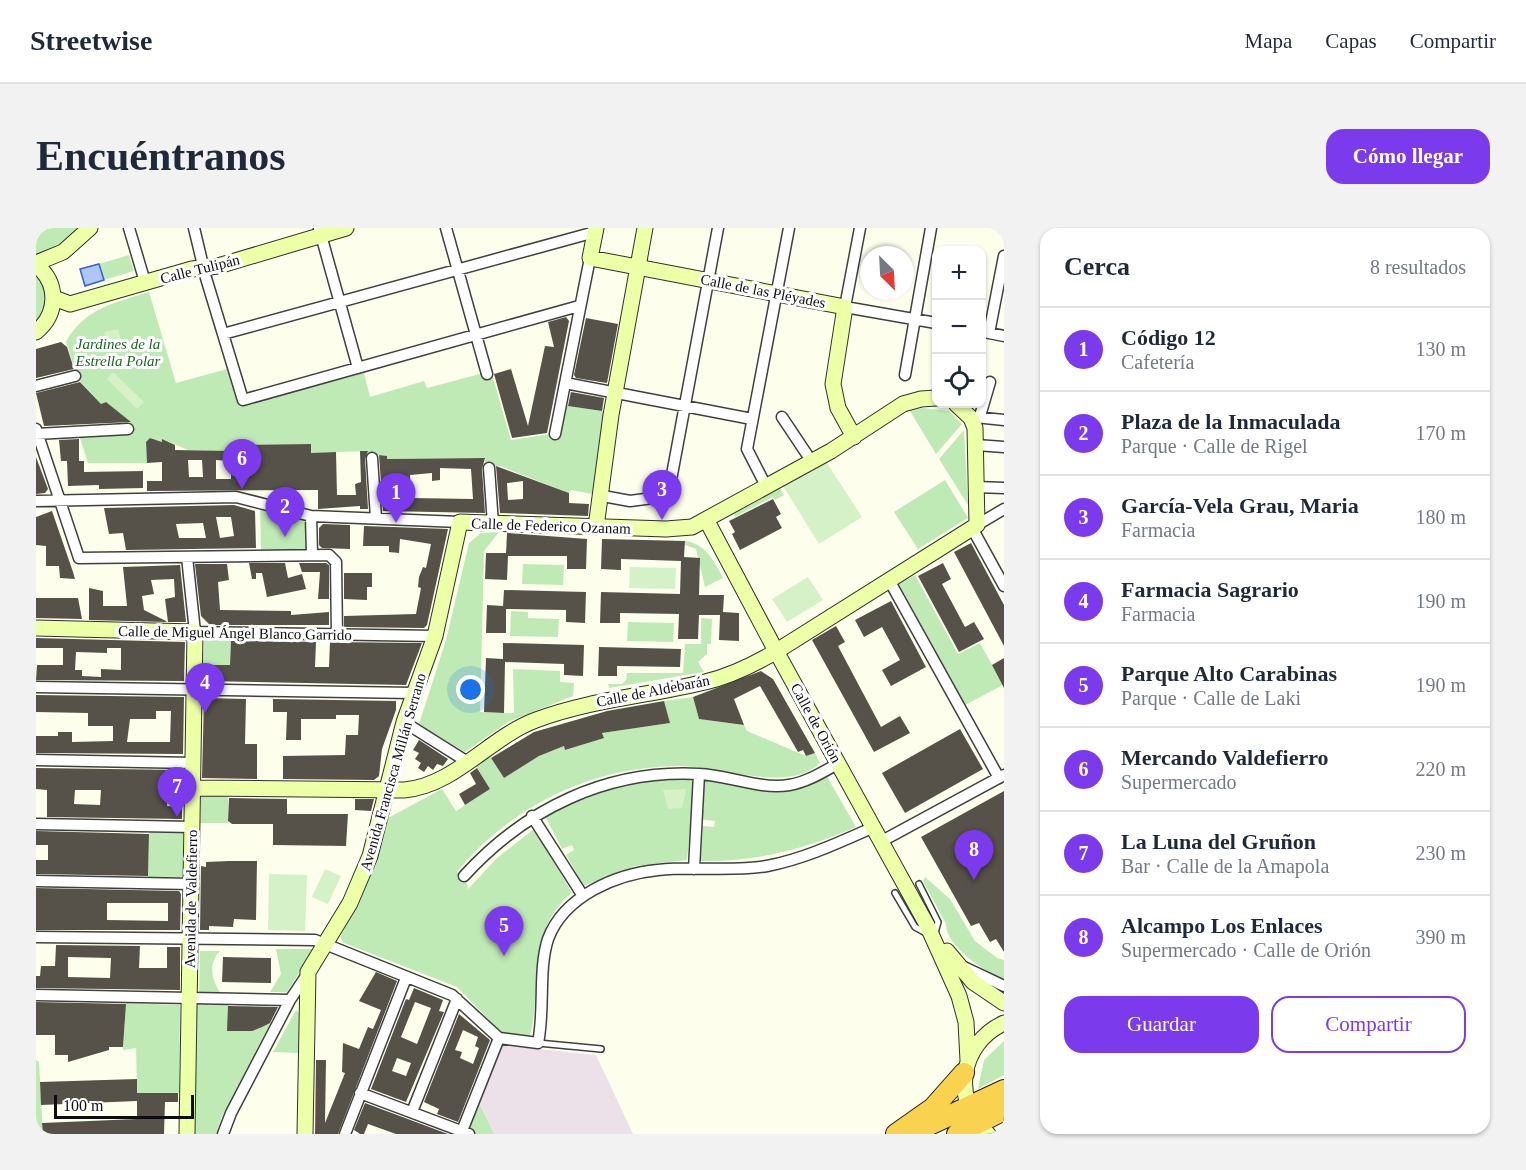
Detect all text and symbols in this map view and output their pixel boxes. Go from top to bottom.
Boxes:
text: Streetwise [30,25,152,56]
text: Mapa [1245,29,1292,53]
text: Capas [1325,29,1377,53]
text: Compartir [1410,29,1496,53]
button: Cómo llegar [1326,129,1490,184]
text: Encuéntranos [36,133,286,179]
north arrow [860,246,914,300]
map controls [932,246,986,408]
button: + [932,246,986,300]
street label: Calle Tulipán [159,251,242,287]
text: Cerca [1064,252,1130,281]
text: 8 resultados [1370,256,1466,278]
street label: Calle de las Pléyades [699,271,827,311]
button: − [932,300,986,354]
text: Código 12 [1121,325,1216,350]
park label: Jardines de la Estrella Polar [75,336,161,369]
text: 1 [1079,338,1089,360]
text: 130 m [1415,338,1466,360]
text: Cafetería [1121,351,1194,373]
button: locate [932,354,986,408]
text: Plaza de la Inmaculada [1121,409,1340,434]
text: 2 [1079,422,1089,444]
text: 170 m [1415,422,1466,444]
text: Parque · Calle de Rigel [1121,435,1308,457]
pin: 6 [222,440,262,489]
pin: 3 [642,470,682,520]
pin: 1 [376,474,416,523]
pin: 2 [266,488,304,537]
text: García-Vela Grau, Maria [1121,493,1359,518]
text: 3 [1079,506,1089,528]
text: 180 m [1415,506,1466,528]
street label: Calle de Federico Ozanam [471,515,631,537]
text: Farmacia [1121,519,1195,541]
text: Farmacia Sagrario [1121,577,1299,602]
text: 4 [1079,590,1089,612]
text: 190 m [1415,590,1466,612]
text: Farmacia [1121,603,1195,625]
street label: Calle de Miguel Ángel Blanco Garrido [118,623,352,643]
text: Parque Alto Carabinas [1121,661,1337,686]
pin: 4 [186,664,224,713]
street label: Avenida Francisca Millán Serrano [357,671,429,873]
street label: Calle de Aldebarán [595,672,711,710]
text: 5 [1079,674,1089,696]
text: 190 m [1415,674,1466,696]
your location [456,675,485,704]
street label: Calle de Orión [788,681,845,766]
text: Parque · Calle de Laki [1121,687,1301,709]
text: Mercando Valdefierro [1121,745,1329,770]
text: 6 [1079,758,1089,780]
text: 220 m [1415,758,1466,780]
pin: 7 [158,768,196,817]
text: Supermercado [1121,771,1237,793]
text: La Luna del Gruñon [1121,829,1316,854]
street label: Avenida de Valdefierro [182,830,200,968]
pin: 8 [954,830,994,880]
text: 7 [1079,842,1089,864]
text: 230 m [1415,842,1466,864]
text: Bar · Calle de la Amapola [1121,855,1329,877]
pin: 5 [484,906,524,956]
text: Alcampo Los Enlaces [1121,913,1323,938]
text: 8 [1079,926,1089,948]
text: 390 m [1415,926,1466,948]
text: Supermercado · Calle de Orión [1121,939,1371,961]
button: Guardar [1064,996,1259,1053]
button: Compartir [1271,996,1466,1053]
scale bar [54,1092,194,1120]
text: 100 m [63,1097,103,1114]

